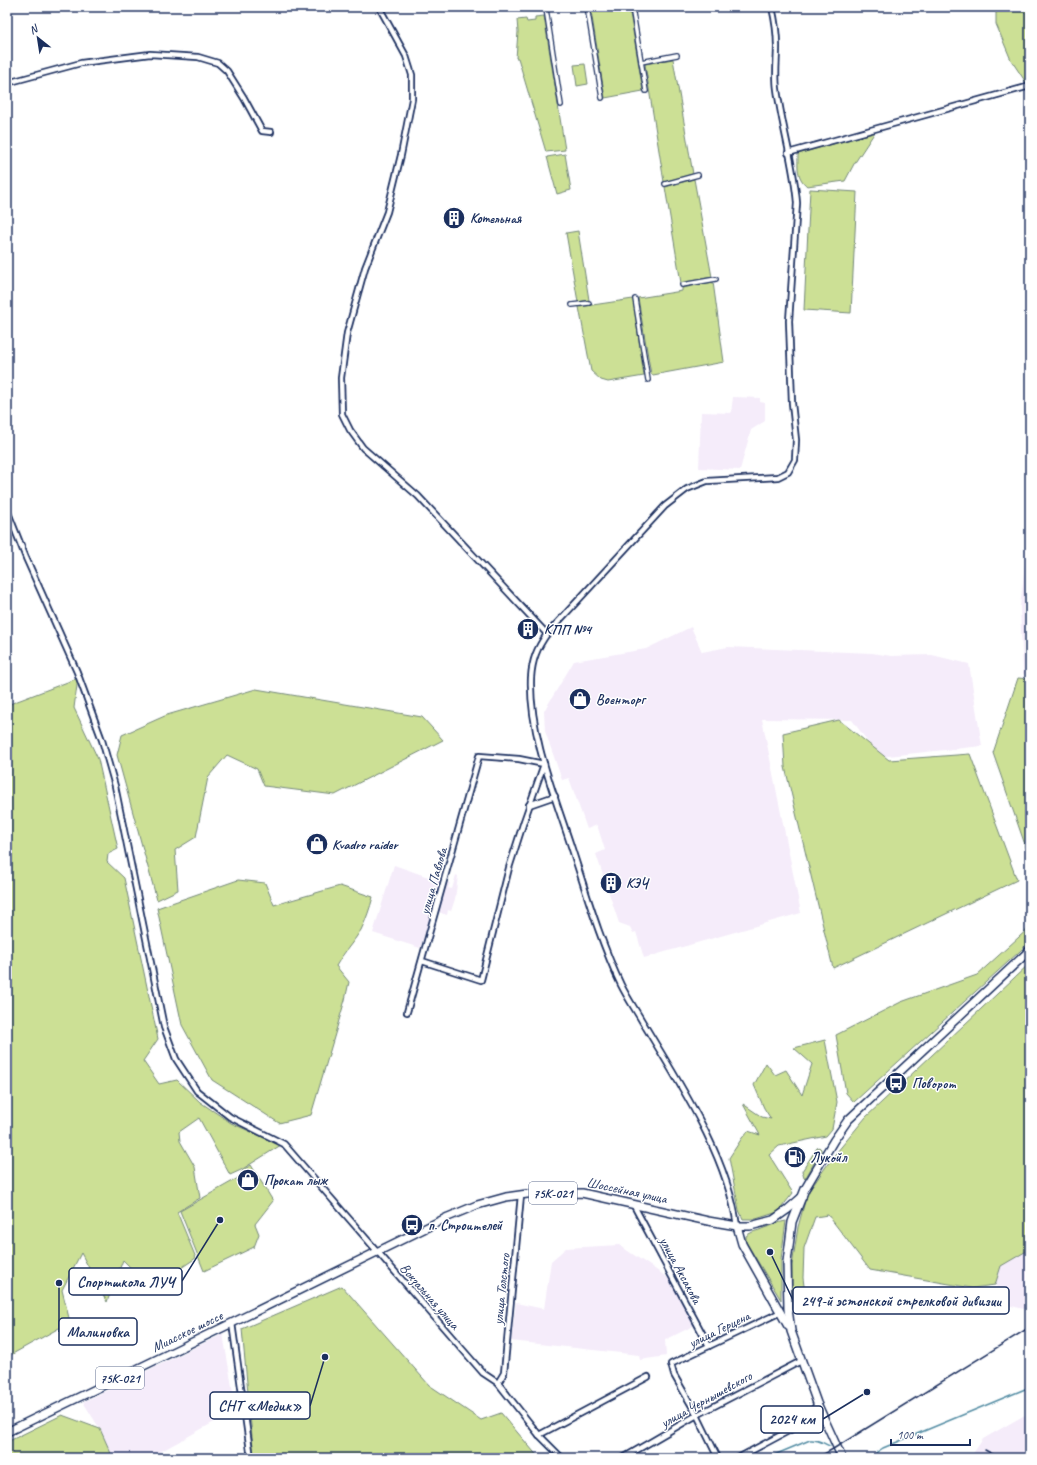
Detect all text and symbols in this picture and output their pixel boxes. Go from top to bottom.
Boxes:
north arrow [18,18,58,58]
text: N [27,20,41,37]
building icon: Котельная [441,205,467,231]
place label: Котельная [470,210,522,227]
building icon: КПП №4 [515,616,541,642]
place label: КПП №4 [544,621,593,638]
shop icon: Военторг [567,686,593,712]
place label: Военторг [596,691,647,708]
shop icon: Kvadro raider [304,831,330,857]
place label: Kvadro raider [332,836,400,853]
street label: улица Павлова [416,845,451,917]
building icon: КЭЧ [598,870,624,896]
place label: КЭЧ [626,875,650,892]
bus stop icon: Поворот [883,1070,909,1096]
place label: Поворот [912,1075,957,1092]
fuel station icon: Лукойл [782,1144,808,1170]
place label: Лукойл [810,1149,848,1166]
shop icon: Прокат лыж [235,1167,261,1193]
place label: Прокат лыж [264,1172,329,1189]
street label: Шоссейная улица [585,1174,670,1208]
road number: 75К-021 [529,1182,577,1204]
bus stop icon: п. Строителей [399,1212,425,1238]
place label: п. Строителей [428,1217,503,1234]
street label: улица Аксакова [655,1233,706,1308]
street label: улица Толстого [489,1252,514,1326]
street label: Вокзальная улица [396,1260,464,1334]
callout: Спортшкола ЛУЧ [69,1268,182,1295]
text: Спортшкола ЛУЧ [77,1273,177,1292]
callout: 249-й эстонской стрелковой дивизии [793,1287,1009,1314]
text: 249-й эстонской стрелковой дивизии [801,1292,1002,1311]
street label: Миасское шоссе [149,1306,227,1356]
street label: улица Герцена [685,1307,754,1352]
callout: Малиновка [59,1318,137,1345]
text: Малиновка [67,1323,130,1342]
road number: 75К-021 [96,1367,144,1389]
street label: улица Чернышевского [657,1367,756,1432]
callout: СНТ «Медик» [210,1392,310,1419]
text: СНТ «Медик» [218,1397,302,1416]
callout: 2024 км [761,1406,823,1433]
text: 2024 км [769,1410,817,1429]
scale bar [891,1421,970,1447]
text: 100 m [897,1427,924,1443]

